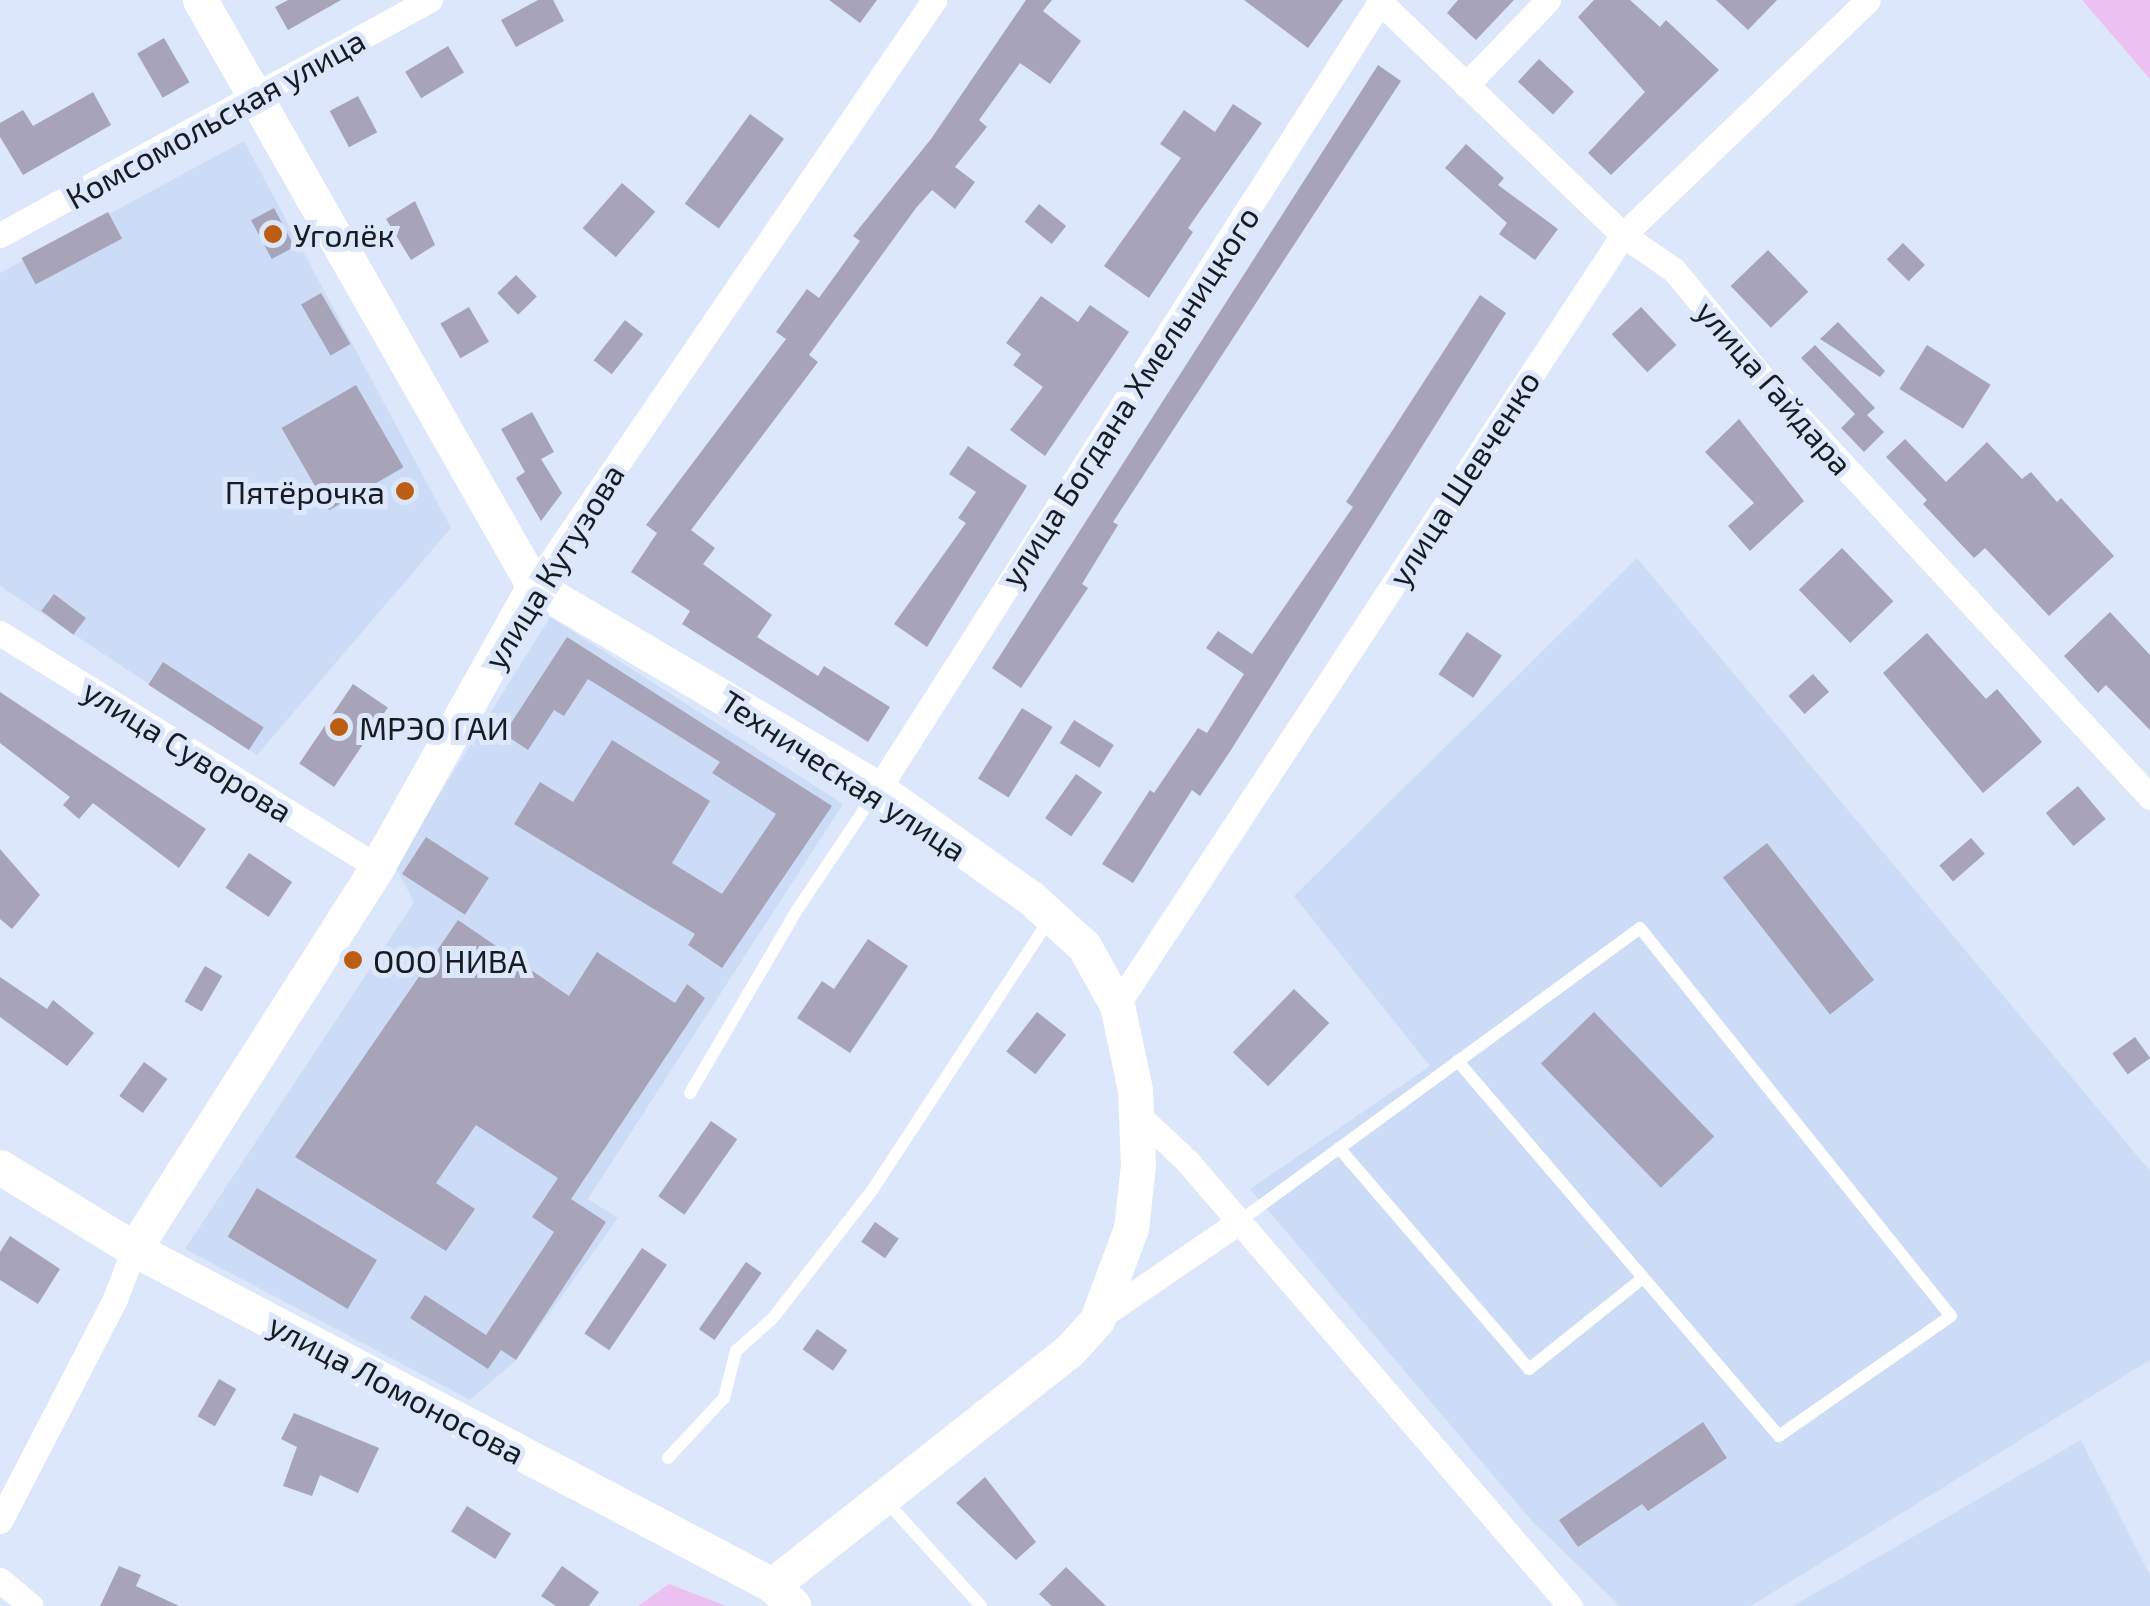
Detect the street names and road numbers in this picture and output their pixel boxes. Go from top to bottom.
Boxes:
street label: Комсомольская улица [59,20,371,216]
street label: улица Богдана Хмельницкого [991,199,1267,593]
street label: улица Гайдара [1689,292,1861,482]
street label: улица Шевченко [1379,363,1547,593]
street label: улица Кутузова [475,456,631,676]
street label: улица Суворова [76,670,300,830]
street label: Техническая улица [714,681,974,869]
street label: улица Ломоносова [263,1304,531,1472]

